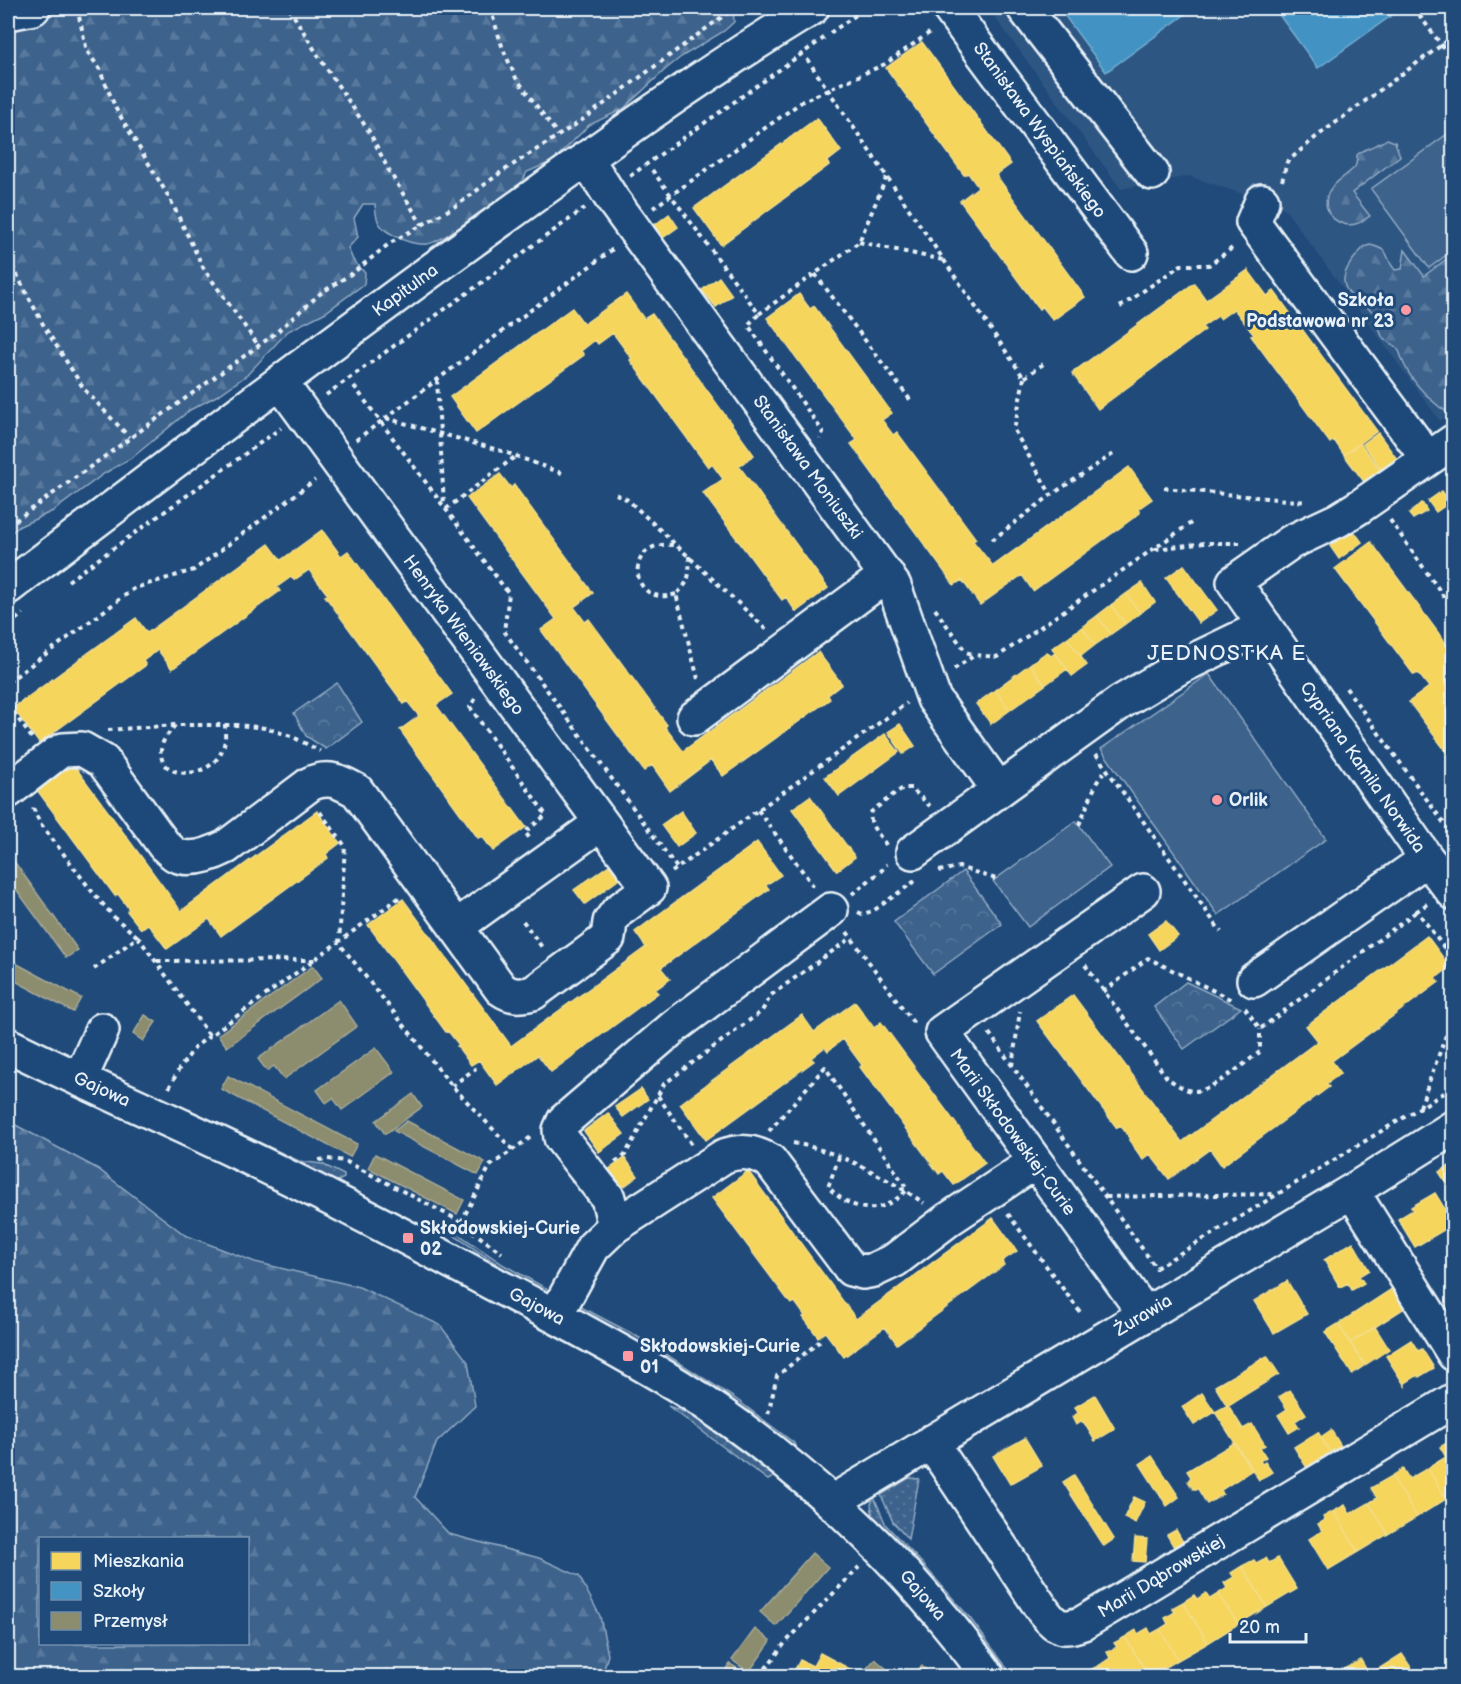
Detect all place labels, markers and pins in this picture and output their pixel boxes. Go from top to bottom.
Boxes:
place label: Szkoła Podstawowa nr 23 [1246,290,1394,332]
marker: Szkoła Podstawowa nr 23 [1399,303,1413,317]
place label: Orlik [1229,790,1268,811]
marker: Orlik [1210,793,1224,807]
place label: Skłodowskiej-Curie 02 [420,1218,580,1260]
marker: Skłodowskiej-Curie 02 [401,1231,415,1245]
place label: Skłodowskiej-Curie 01 [640,1336,800,1378]
marker: Skłodowskiej-Curie 01 [621,1349,635,1363]

